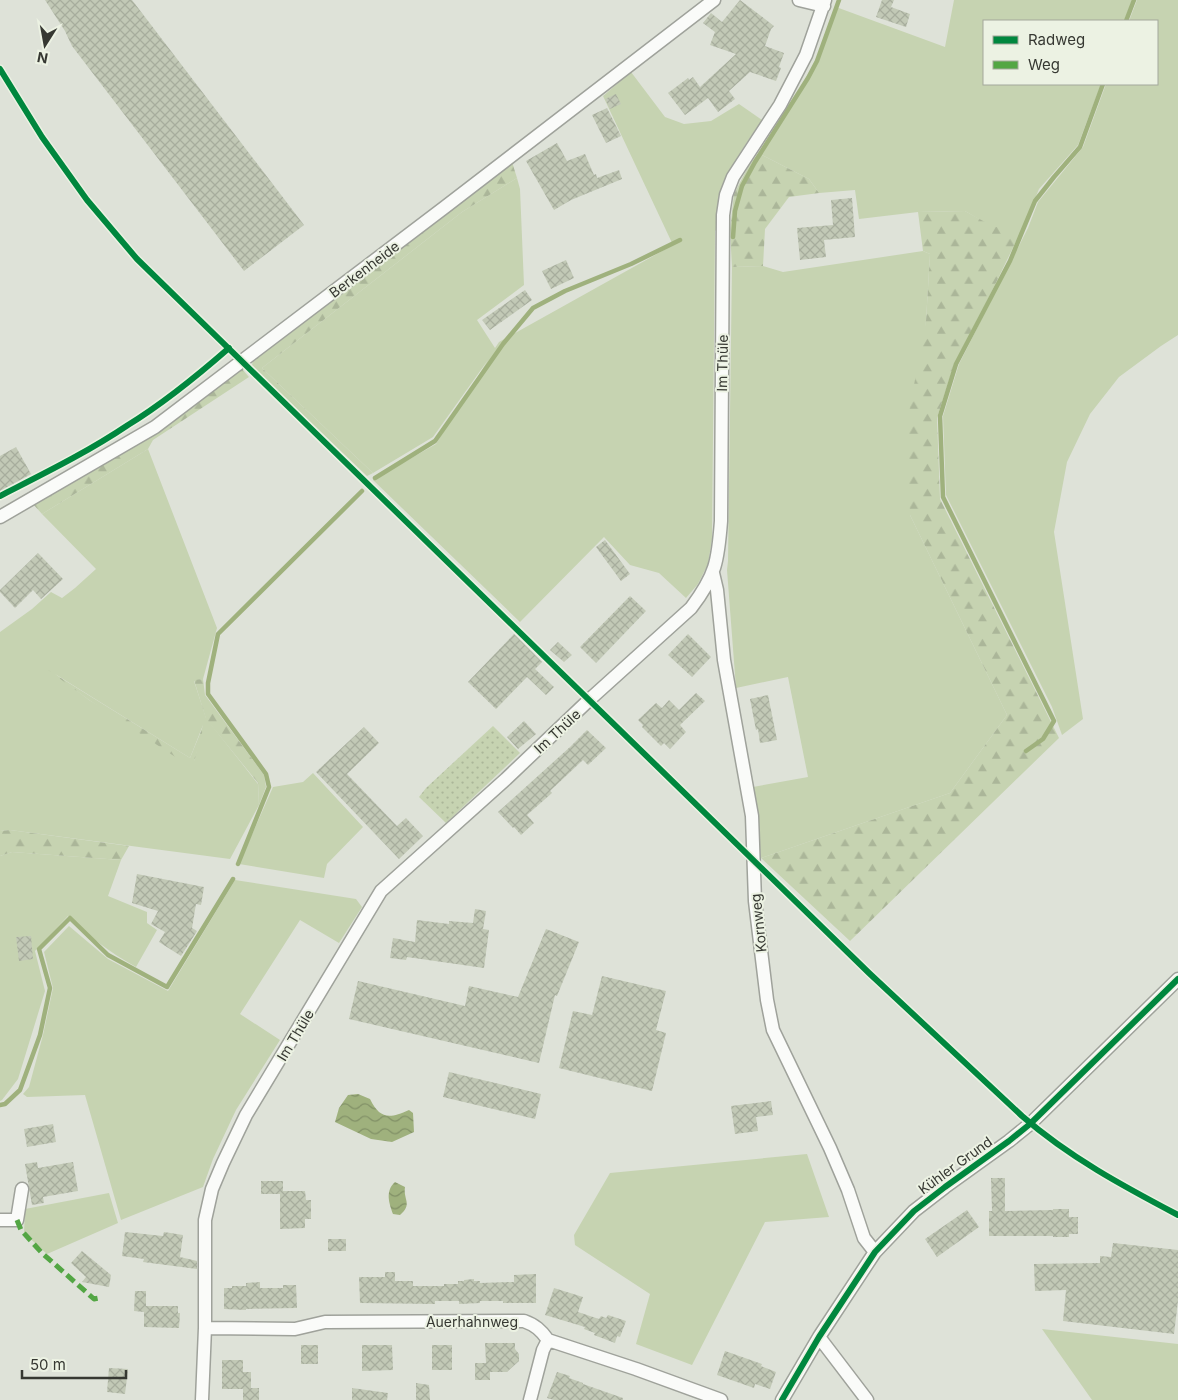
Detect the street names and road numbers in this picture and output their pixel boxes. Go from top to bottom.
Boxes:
street label: Berkenheide [326,237,402,301]
street label: Im Thüle [713,334,731,392]
street label: Im Thüle [530,705,584,757]
street label: Kornweg [746,893,770,953]
street label: Im Thüle [273,1006,317,1064]
street label: Kühler Grund [915,1133,995,1197]
street label: Auerhahnweg [426,1313,518,1330]

